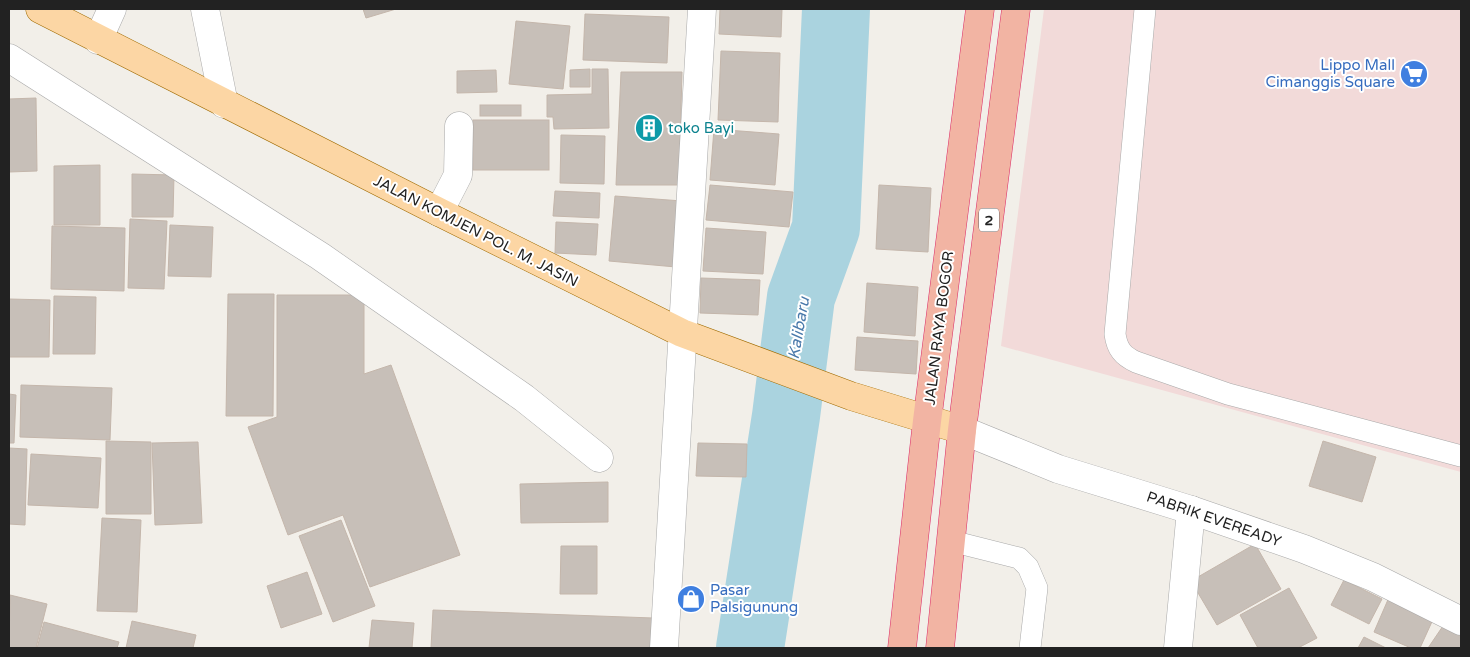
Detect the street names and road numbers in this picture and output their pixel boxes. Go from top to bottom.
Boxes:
street label: JALAN KOMJEN POL. M. JASIN [371,171,581,291]
road number: 2 [979,208,999,232]
street label: JALAN RAYA BOGOR [921,250,957,406]
street label: PABRIK EVEREADY [1144,487,1284,551]

